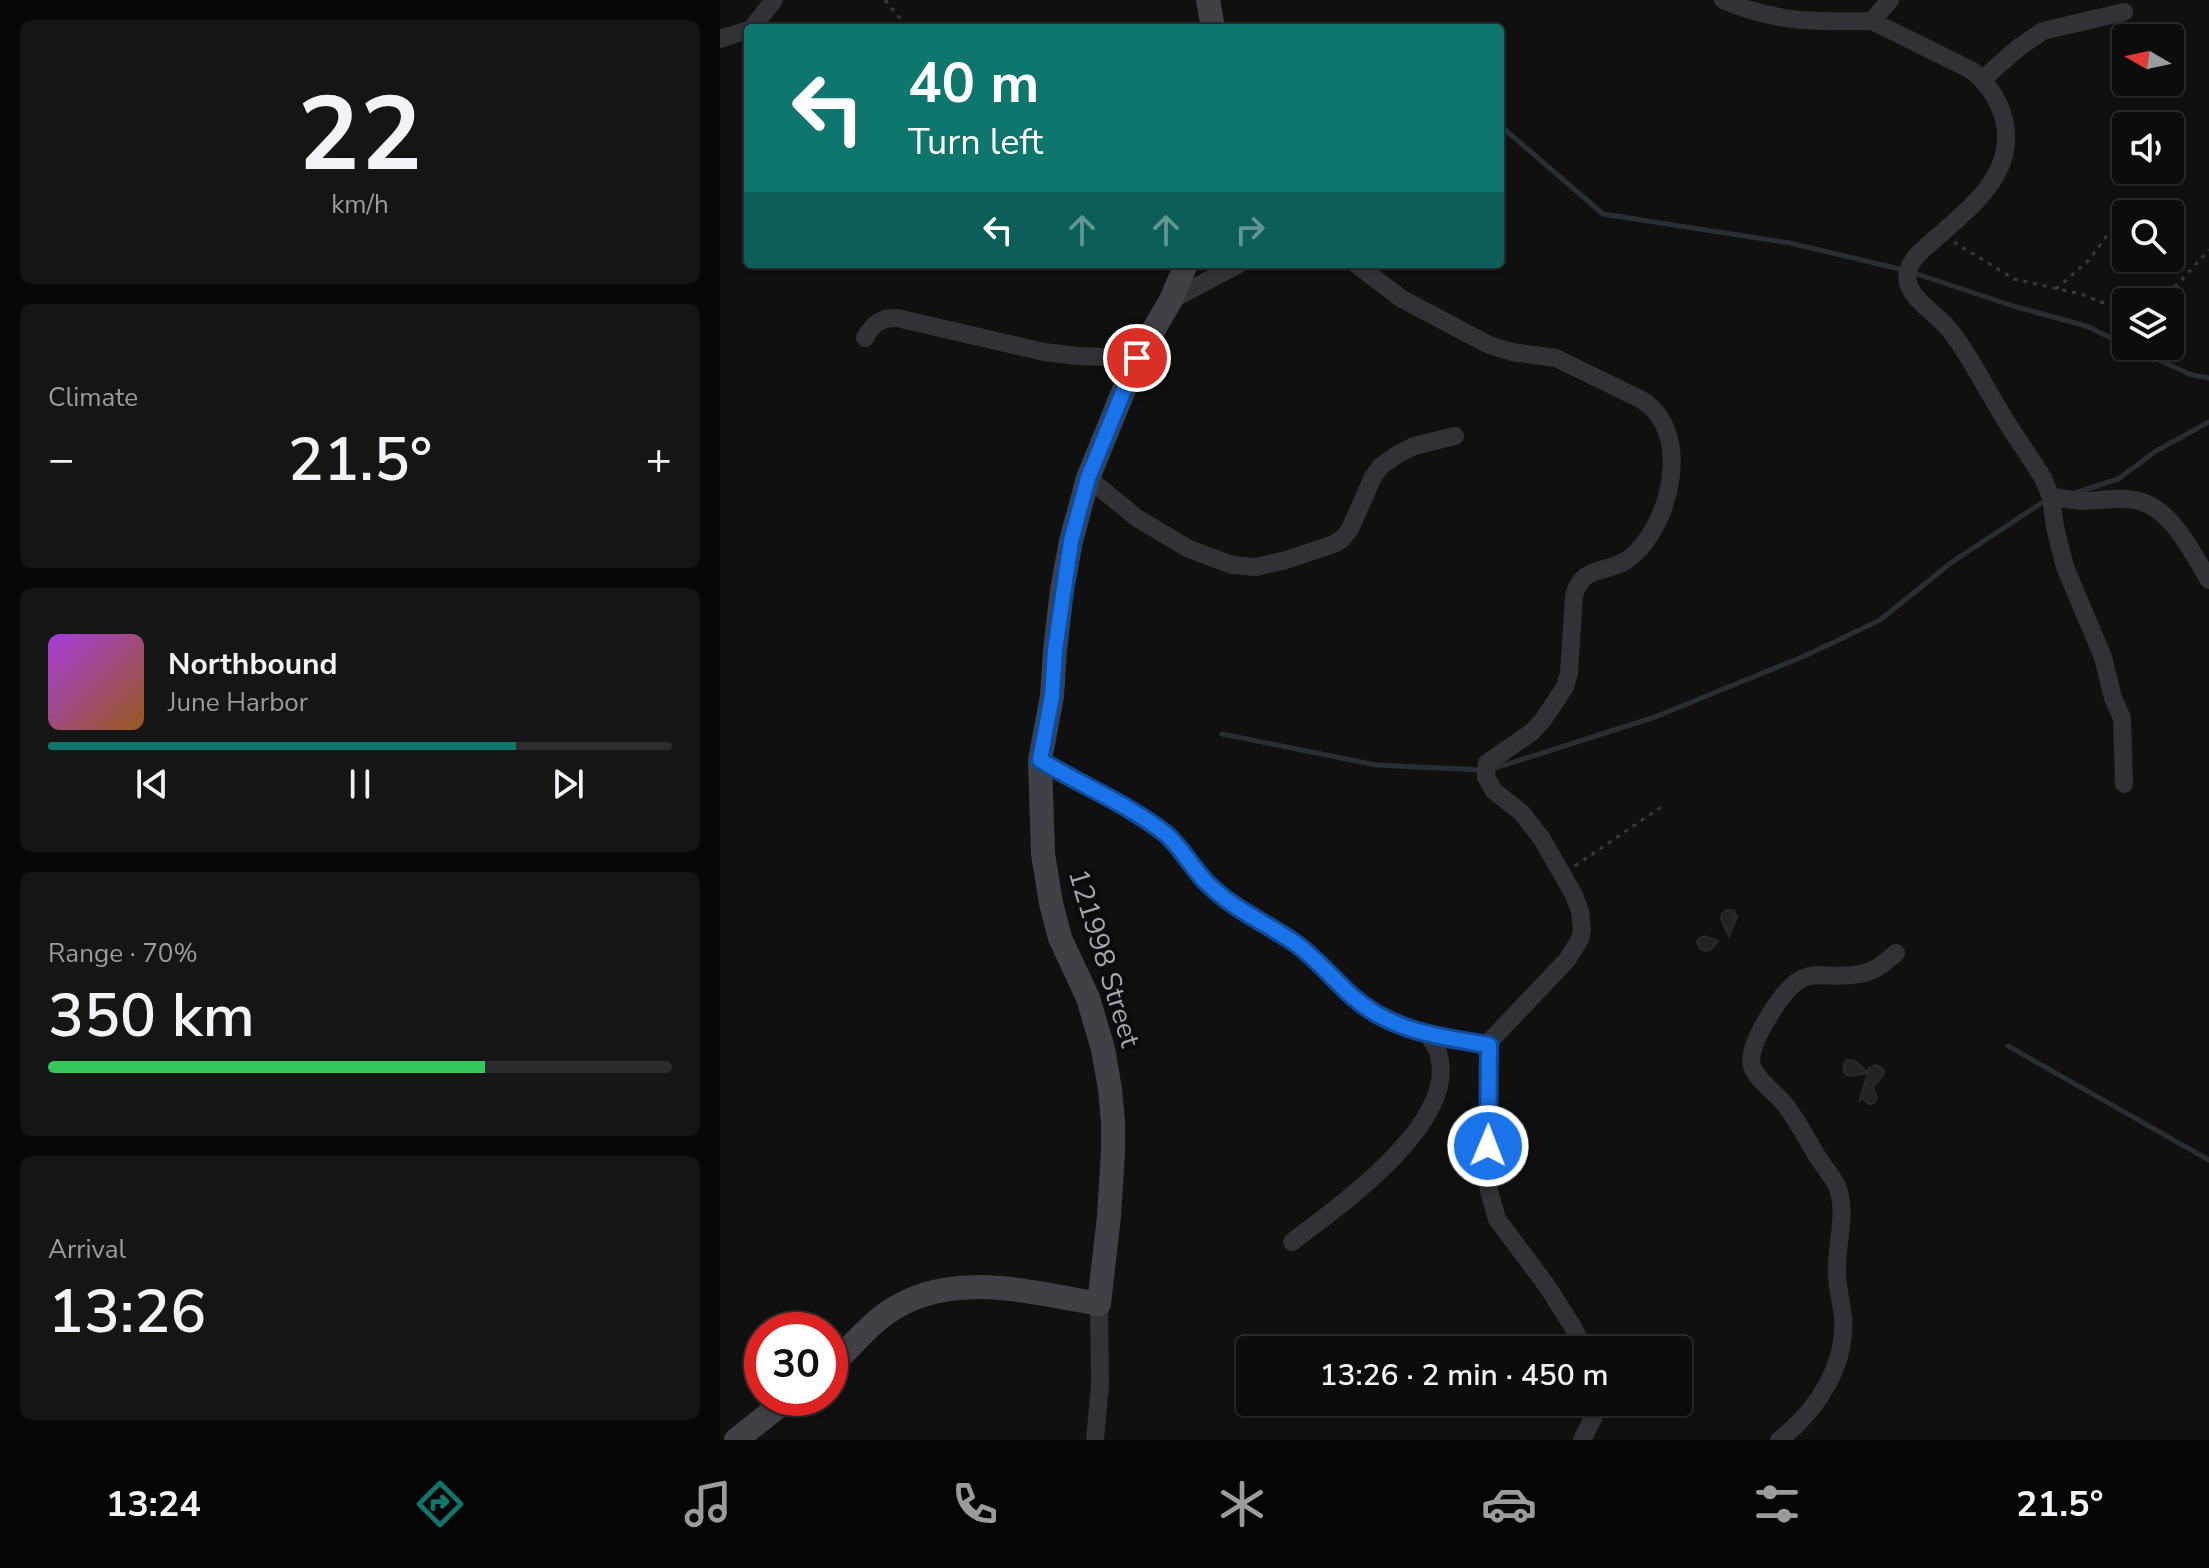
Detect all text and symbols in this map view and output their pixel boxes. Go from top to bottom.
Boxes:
north arrow [2112,24,2184,96]
map controls [2112,24,2184,360]
text: 40 m [908,45,1039,122]
icon: left [776,56,880,160]
text: 22 [298,64,422,206]
button: sound [2112,112,2184,184]
text: Turn left [908,118,1043,167]
text: km/h [331,187,389,222]
button: search [2112,200,2184,272]
icon: left [976,208,1020,252]
icon: ahead [1060,208,1104,252]
icon: ahead [1144,208,1188,252]
icon: right [1228,208,1272,252]
button: layers [2112,288,2184,360]
pin [1103,324,1171,392]
icon: arrive [1115,336,1159,380]
text: Climate [48,380,138,415]
text: 21.5° [288,419,432,501]
text: − [48,430,74,490]
text: + [646,430,672,490]
text: Northbound [168,644,338,685]
text: June Harbor [168,685,308,720]
icon: previous [130,762,174,806]
icon: pause [338,762,382,806]
icon: next [546,762,590,806]
street label: 121998 Street [1059,864,1149,1052]
text: Range · 70% [48,936,198,971]
text: 350 km [48,975,255,1057]
position arrow [1446,1104,1530,1188]
text: Arrival [48,1232,126,1267]
text: 13:26 [48,1271,206,1353]
speed limit sign: 30 [744,1312,848,1416]
text: 13:26 · 2 min · 450 m [1319,1355,1609,1396]
icon: directions [412,1476,468,1532]
icon: music [680,1476,736,1532]
icon: phone [947,1476,1003,1532]
icon: climate [1214,1476,1270,1532]
icon: car [1481,1476,1537,1532]
icon: filters [1749,1476,1805,1532]
text: 13:24 [106,1480,201,1529]
text: 21.5° [2016,1480,2103,1529]

